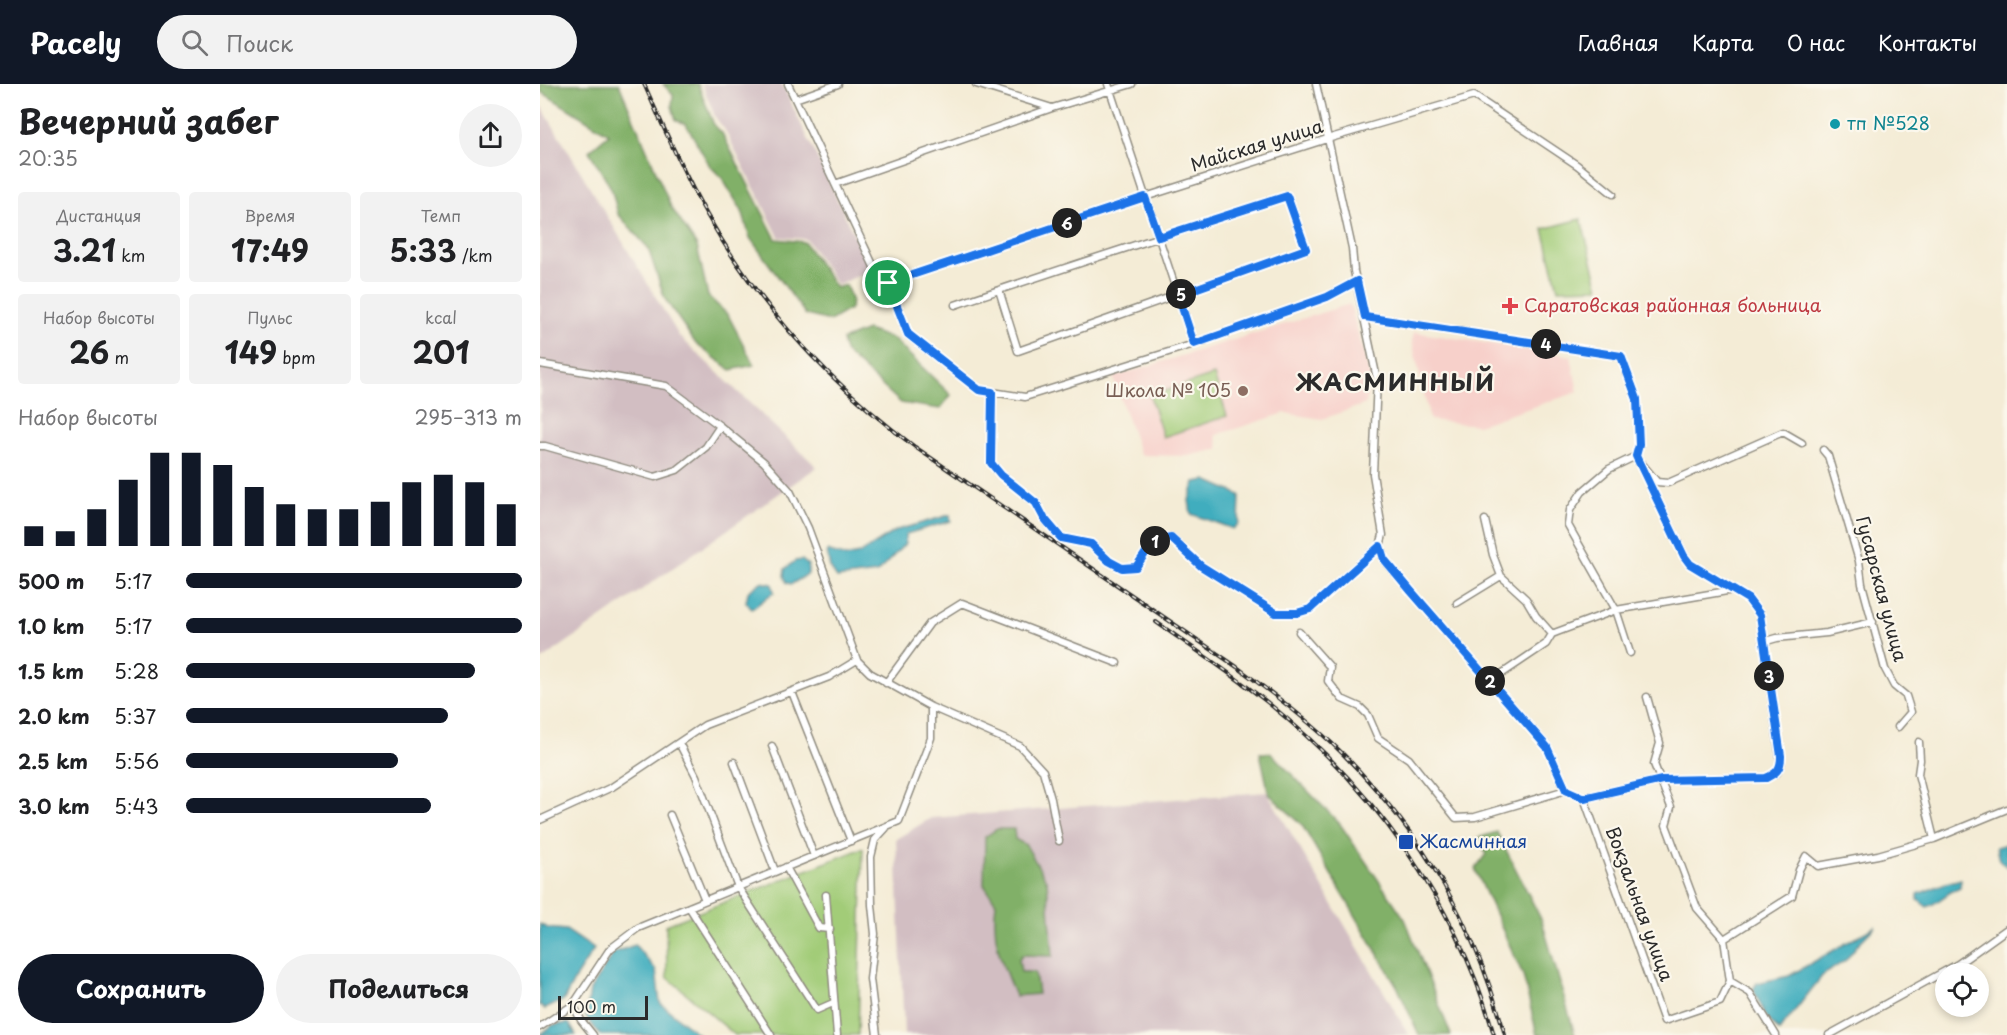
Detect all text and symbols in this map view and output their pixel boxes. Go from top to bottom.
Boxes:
search box [157,15,577,69]
text: Pacely [30,21,121,64]
icon: search [178,26,211,59]
text: Поиск [226,26,293,59]
text: Главная [1578,26,1659,58]
text: Карта [1692,26,1754,58]
text: О нас [1787,26,1845,58]
text: Контакты [1878,26,1977,58]
text: Вечерний забег [18,95,278,145]
button: share [459,104,522,167]
place label: тп №528 [1847,109,1930,136]
street label: Майская улица [1187,111,1327,178]
marker: тп №528 [1828,117,1842,131]
text: 20:35 [18,143,78,173]
text: Дистанция [57,203,141,227]
text: Время [244,203,296,227]
text: Темп [421,203,461,227]
pin: 6 [1052,208,1082,238]
text: 6 [1061,211,1073,235]
text: 3.21 [53,227,116,272]
text: 17:49 [231,227,309,272]
text: 5:33 [389,227,457,272]
text: km [116,243,145,267]
text: /km [457,243,493,267]
pin [862,257,913,308]
icon: arrive [871,266,904,299]
pin: 5 [1166,279,1196,309]
text: 5 [1176,282,1186,306]
place label: Саратовская районная больница [1524,291,1822,318]
marker: Саратовская районная больница [1501,297,1519,315]
text: Набор высоты [43,305,155,329]
text: Пульс [247,305,293,329]
text: kcal [425,305,457,329]
text: 26 [69,329,109,374]
text: 149 [224,329,277,374]
text: 201 [412,329,470,374]
pin: 4 [1531,329,1561,359]
text: 4 [1541,332,1551,356]
text: m [109,345,129,369]
text: bpm [277,345,316,369]
district label: ЖАСМИННЫЙ [1295,363,1496,399]
place label: Школа № 105 [1105,376,1231,403]
marker: Школа № 105 [1236,384,1250,398]
text: Набор высоты [18,402,158,432]
text: 295–313 m [415,402,522,432]
street label: Гусарская улица [1850,513,1915,665]
pin: 1 [1140,526,1170,556]
text: 1 [1151,529,1159,553]
text: 500 m [18,566,85,596]
text: 5:17 [114,566,152,596]
text: 1.0 km [18,611,85,641]
text: 5:17 [114,611,152,641]
text: 1.5 km [18,656,84,686]
text: 5:28 [114,656,159,686]
pin: 3 [1754,661,1784,691]
text: 3 [1764,664,1774,688]
pin: 2 [1475,666,1505,696]
text: 2 [1484,669,1496,693]
text: 2.0 km [18,701,90,731]
text: 5:37 [114,701,156,731]
text: 2.5 km [18,746,88,776]
text: 5:56 [114,746,159,776]
text: 3.0 km [18,791,90,821]
text: 5:43 [114,791,158,821]
street label: Вокзальная улица [1600,822,1681,985]
place label: Жасминная [1419,827,1527,854]
marker: Жасминная [1397,833,1415,851]
button: Сохранить [18,954,264,1023]
button: Поделиться [276,954,522,1023]
map controls [1935,963,1989,1017]
button: locate [1935,963,1989,1017]
scale bar [558,993,648,1020]
text: 100 m [567,994,616,1018]

